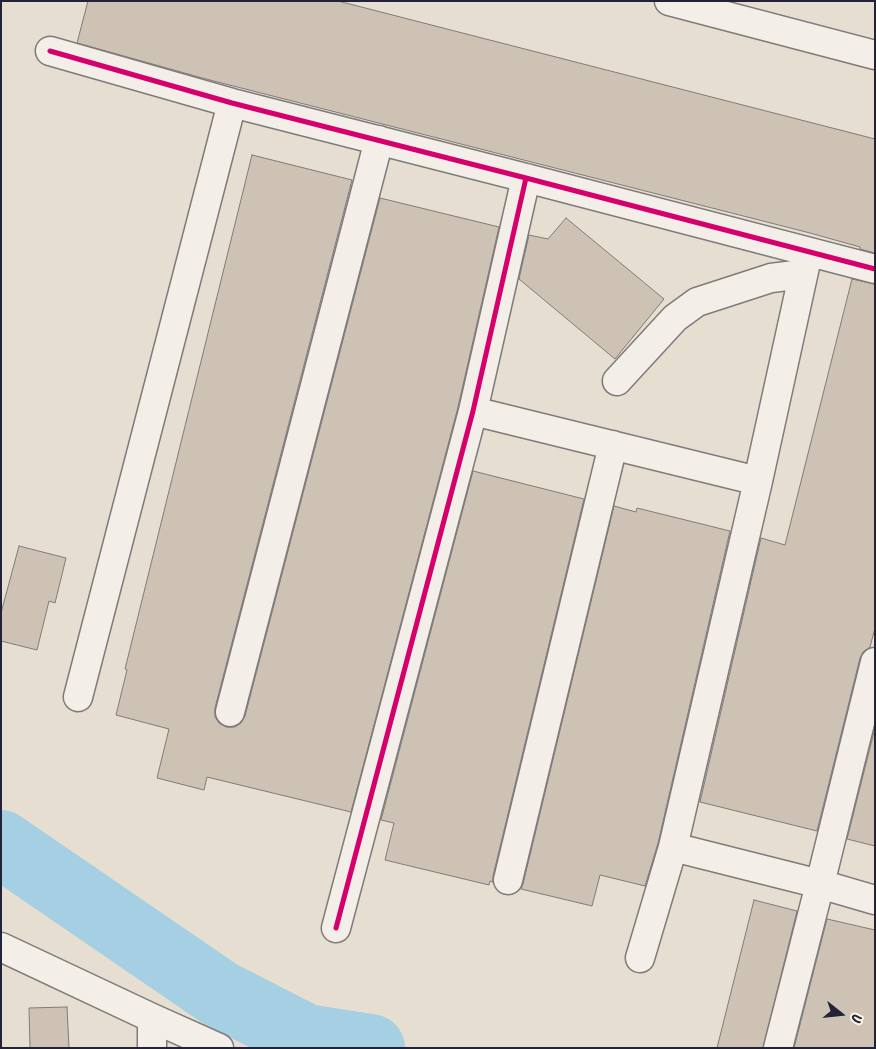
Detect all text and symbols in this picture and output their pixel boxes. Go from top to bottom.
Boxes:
north arrow [816,989,866,1039]
text: U [844,1011,867,1025]

